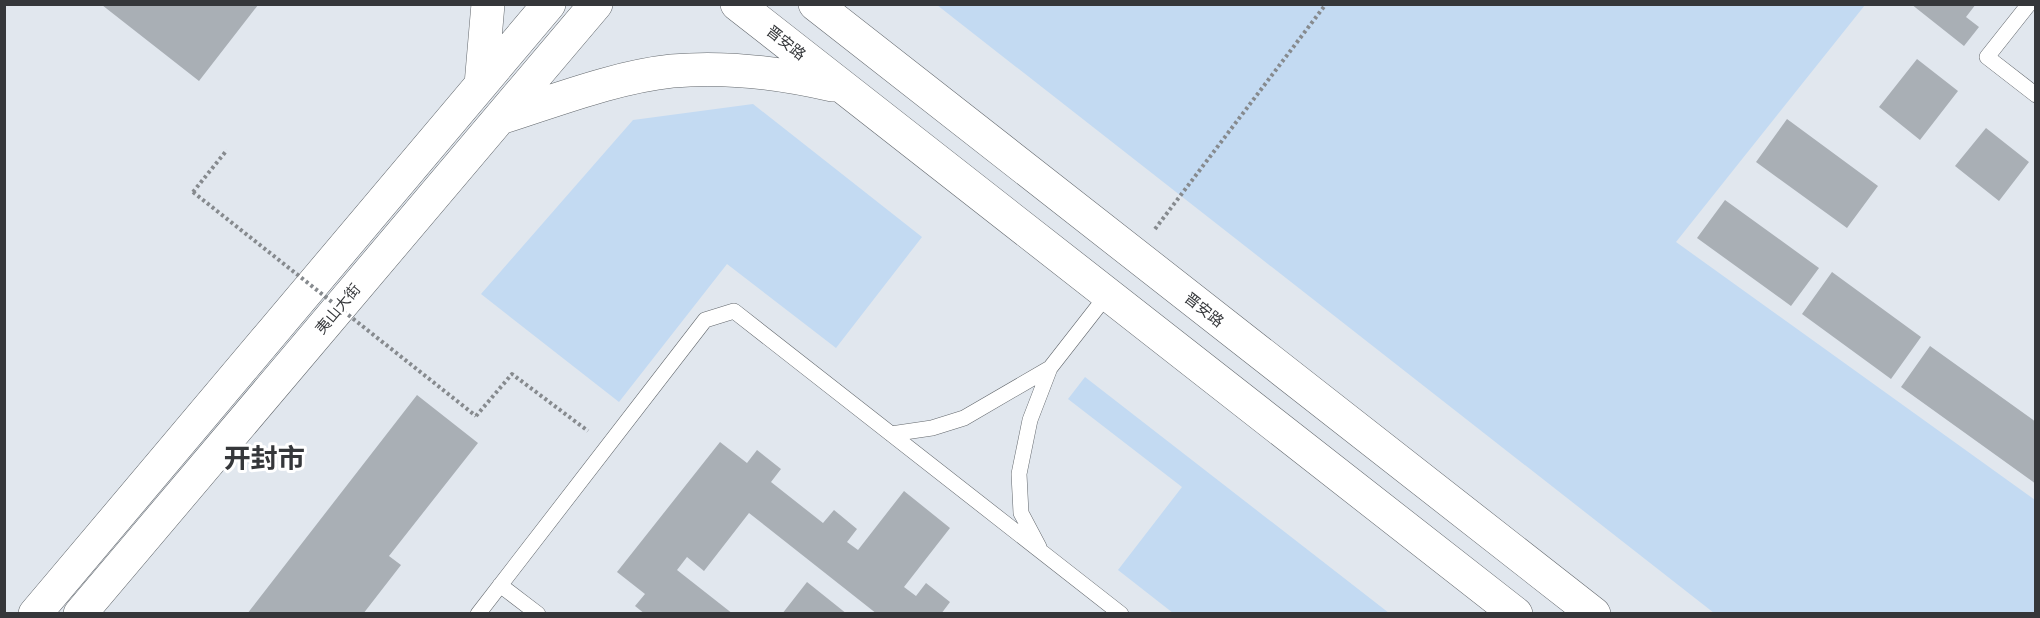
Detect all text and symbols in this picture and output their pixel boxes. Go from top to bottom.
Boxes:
street label: 晋安路 [763,23,809,63]
street label: 夷山大街 [313,281,363,337]
street label: 晋安路 [1181,290,1227,330]
district label: 开封市 [224,444,305,474]

